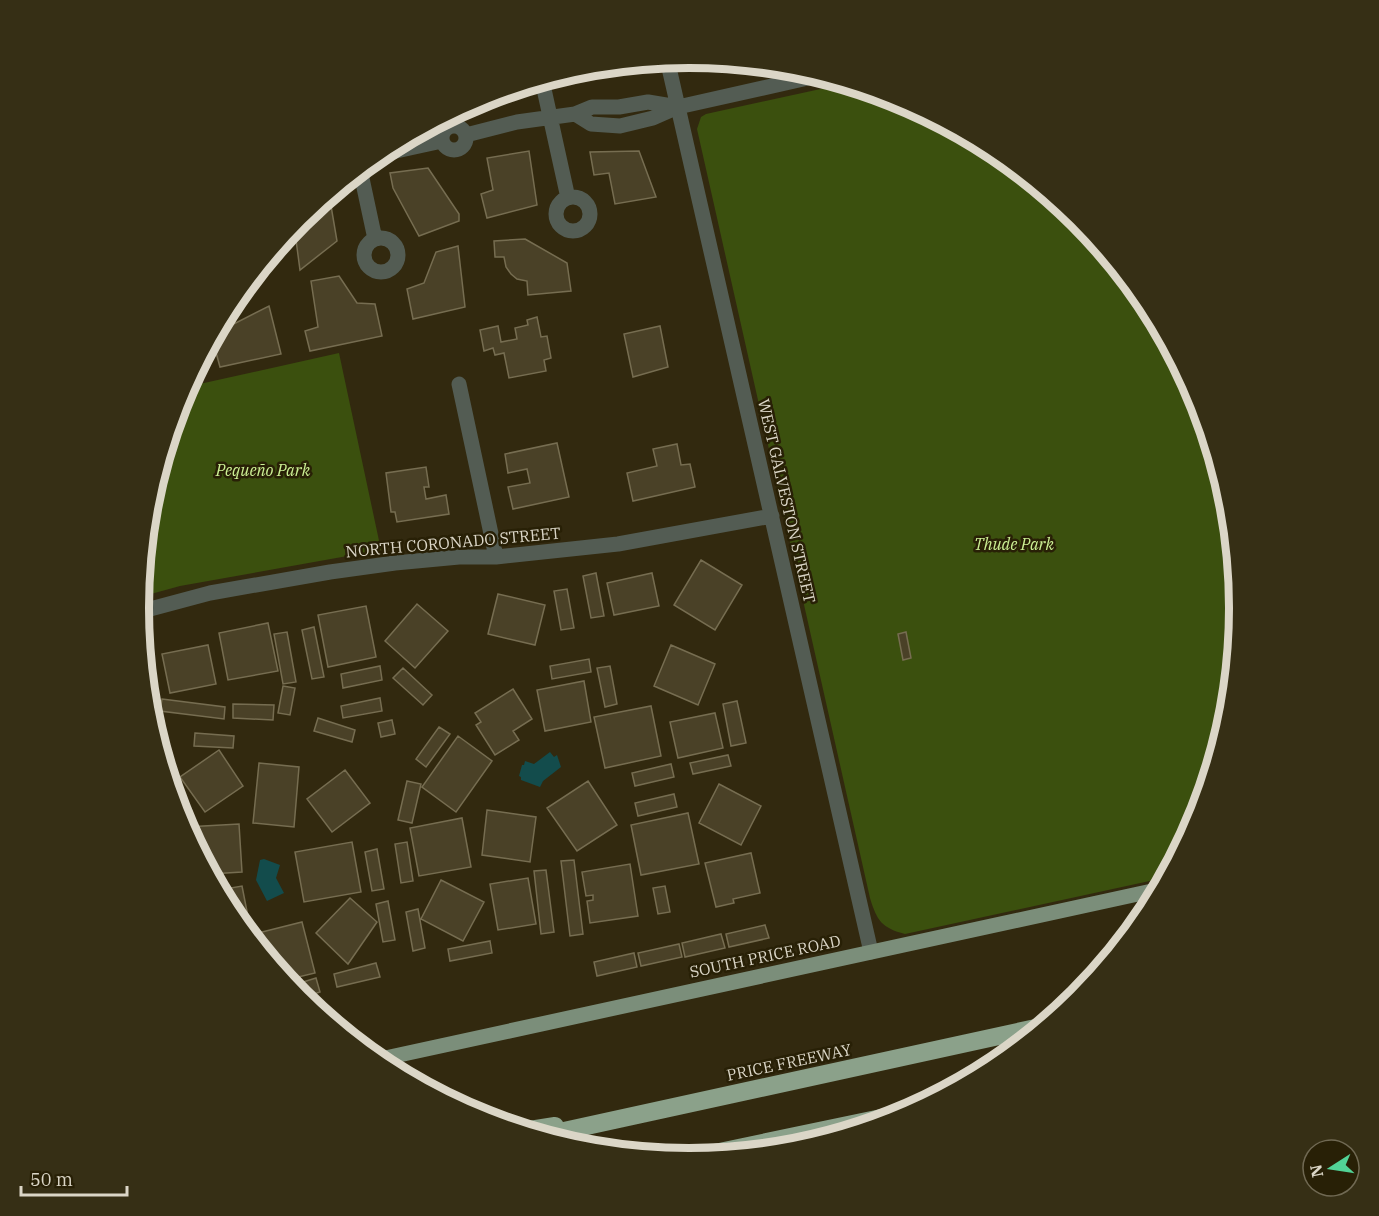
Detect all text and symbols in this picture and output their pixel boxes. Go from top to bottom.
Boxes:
street label: WEST GALVESTON STREET [754,397,820,605]
park label: Pequeño Park [215,460,311,480]
street label: NORTH CORONADO STREET [345,523,561,561]
park label: Thude Park [974,534,1055,554]
street label: SOUTH PRICE ROAD [688,930,842,982]
street label: PRICE FREEWAY [725,1039,853,1085]
north arrow [1301,1138,1361,1198]
scale bar [21,1159,128,1197]
text: N [1305,1163,1327,1179]
text: 50 m [30,1168,73,1191]

